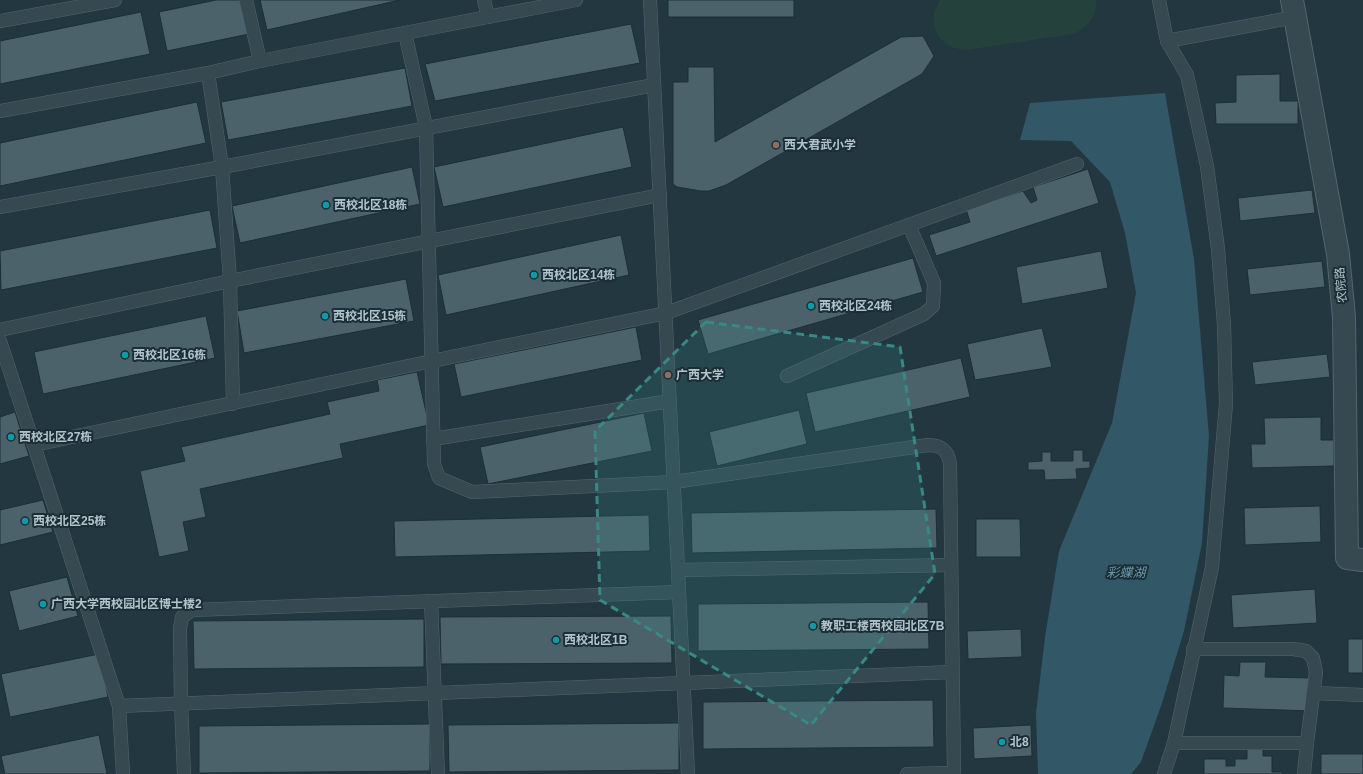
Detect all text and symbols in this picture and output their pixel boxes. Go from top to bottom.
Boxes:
place label: 西大君武小学 [784,138,856,152]
marker: 西大君武小学 [771,140,781,150]
place label: 西校北区18栋 [334,198,407,212]
marker: 西校北区18栋 [321,200,331,210]
street label: 农院路 [1332,266,1350,304]
place label: 西校北区14栋 [542,268,615,282]
marker: 西校北区14栋 [529,270,539,280]
place label: 西校北区24栋 [819,299,892,313]
marker: 西校北区24栋 [806,301,816,311]
place label: 西校北区15栋 [333,309,406,323]
marker: 西校北区15栋 [320,311,330,321]
place label: 西校北区16栋 [133,348,206,362]
marker: 西校北区16栋 [120,350,130,360]
place label: 广西大学 [676,368,724,382]
marker: 广西大学 [663,370,673,380]
place label: 西校北区27栋 [19,430,92,444]
marker: 西校北区27栋 [6,432,16,442]
place label: 西校北区25栋 [33,514,106,528]
marker: 西校北区25栋 [20,516,30,526]
water label: 彩蝶湖 [1106,565,1147,580]
place label: 广西大学西校园北区博士楼2 [51,597,202,611]
marker: 广西大学西校园北区博士楼2 [38,599,48,609]
place label: 教职工楼西校园北区7B [821,619,945,633]
marker: 教职工楼西校园北区7B [808,621,818,631]
place label: 西校北区1B [564,633,628,647]
marker: 西校北区1B [551,635,561,645]
place label: 北8 [1010,735,1029,749]
marker: 北8 [997,737,1007,747]

